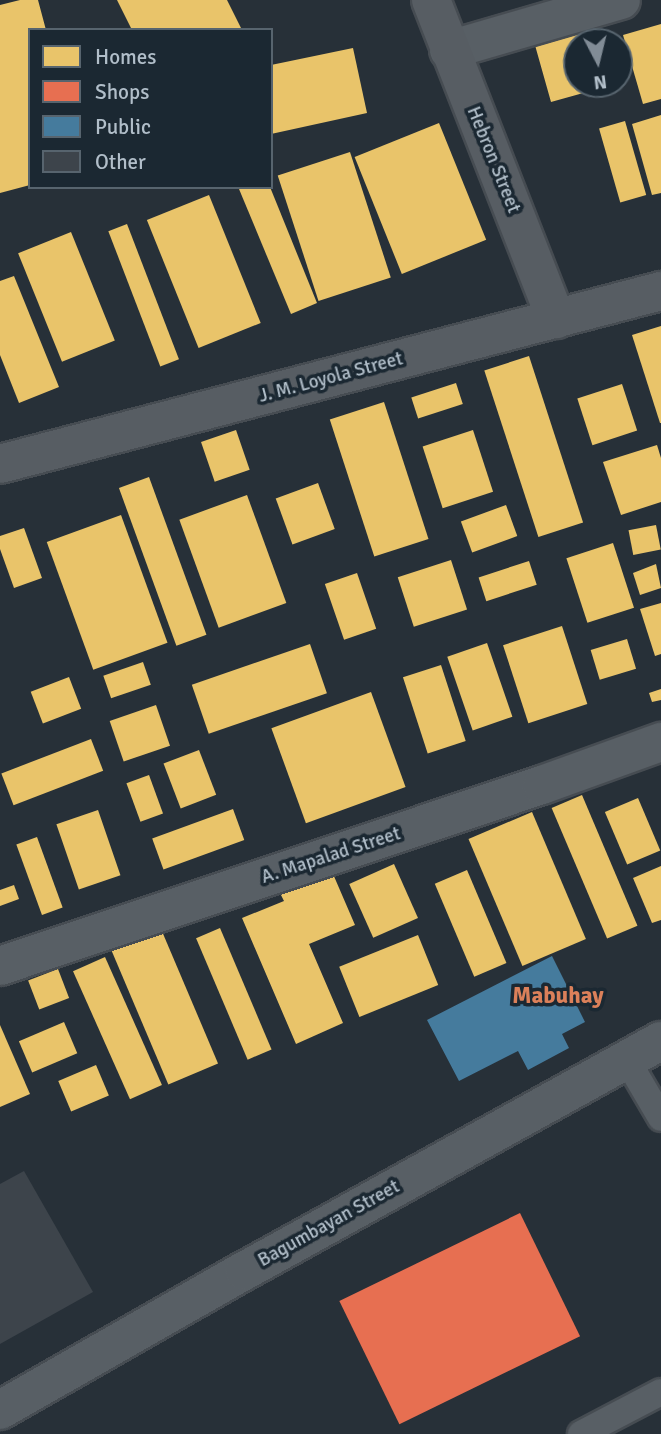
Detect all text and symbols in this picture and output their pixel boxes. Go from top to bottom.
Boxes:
legend [28,28,273,189]
north arrow [563,28,633,98]
text: Homes [95,44,157,70]
text: N [592,69,608,95]
text: Shops [95,79,149,105]
street label: Hebron Street [461,103,525,217]
text: Public [95,114,151,140]
text: Other [95,149,146,175]
street label: J. M. Loyola Street [256,348,406,408]
street label: A. Mapalad Street [258,823,404,889]
district label: Mabuhay [512,982,604,1010]
street label: Bagumbayan Street [254,1176,404,1272]

